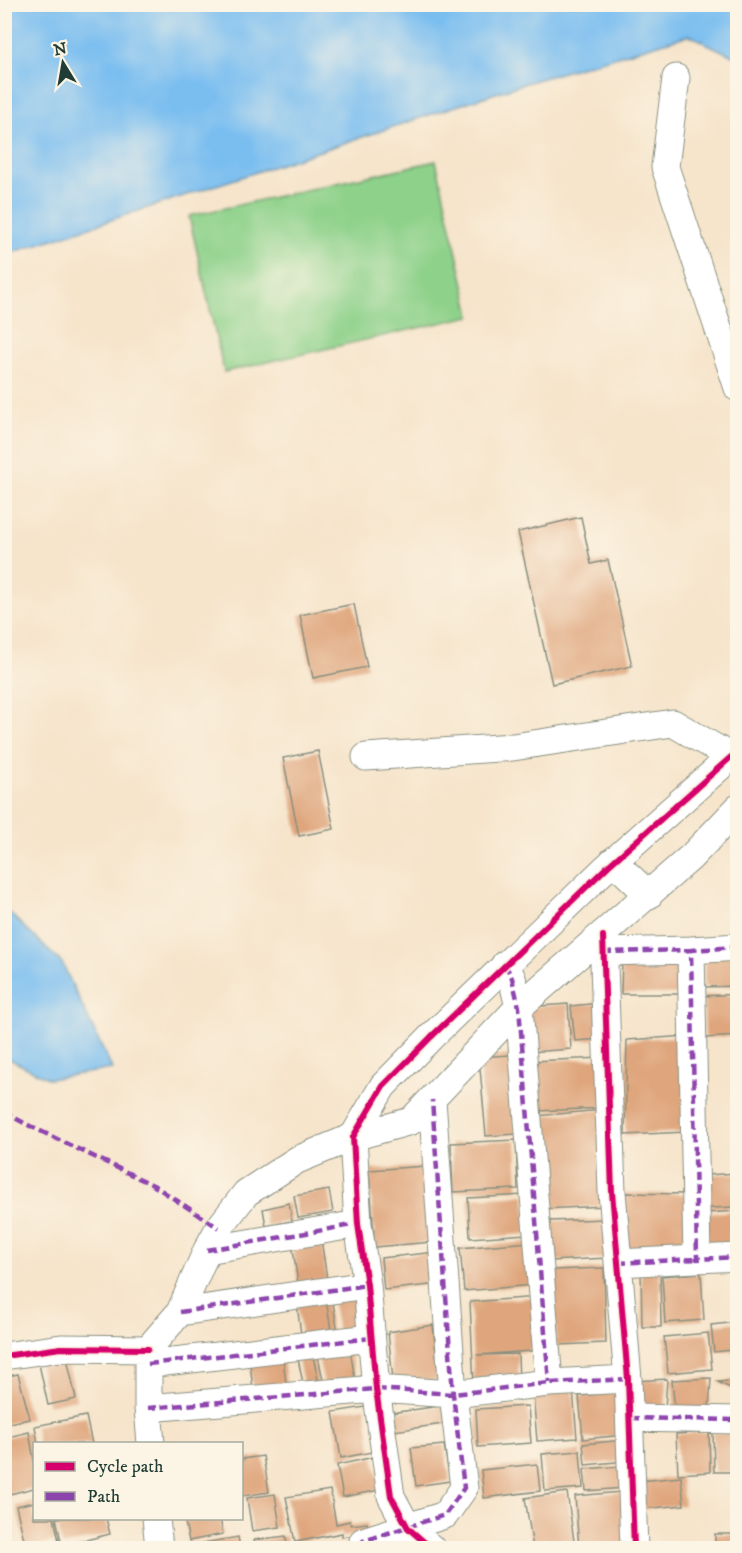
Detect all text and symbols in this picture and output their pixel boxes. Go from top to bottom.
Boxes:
north arrow [33,33,93,93]
text: N [52,38,69,60]
legend [33,1442,243,1520]
text: Cycle path [87,1456,164,1478]
text: Path [87,1486,121,1508]

